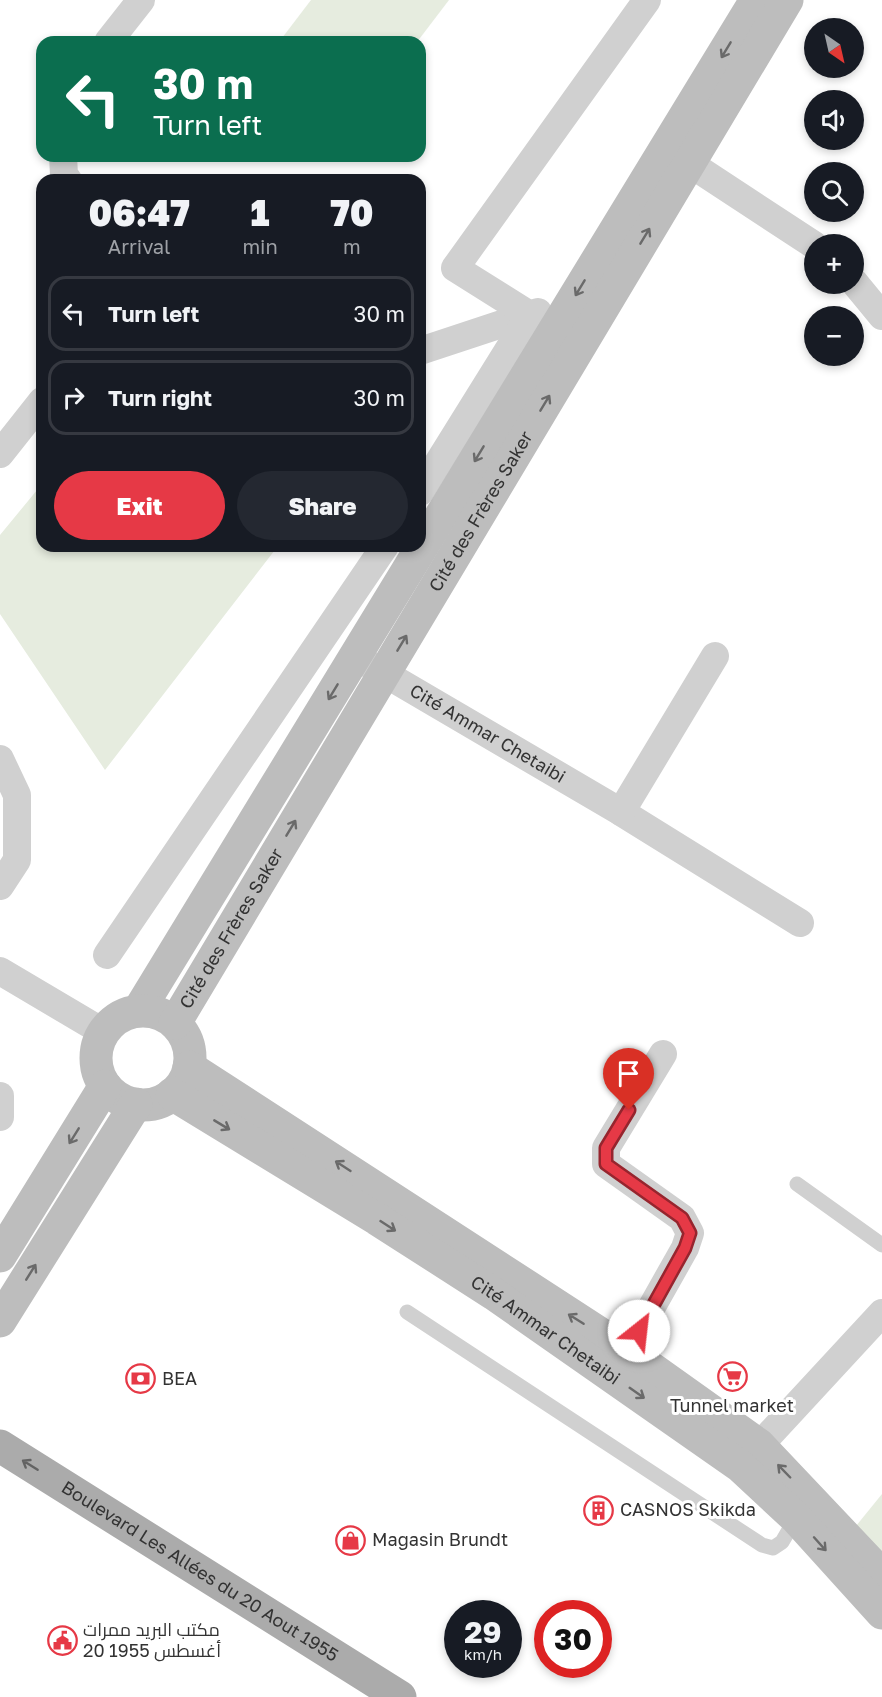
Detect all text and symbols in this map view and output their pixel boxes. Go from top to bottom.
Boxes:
north arrow [804,18,864,78]
map controls [804,18,864,366]
one-way arrow [719,41,731,58]
text: 30 m [153,58,253,108]
icon: left [54,60,132,138]
button: sound [804,90,864,150]
text: Turn left [153,109,262,141]
button: search [804,162,864,222]
text: 06:47 [88,191,190,234]
text: 1 [251,191,270,234]
text: 70 [330,191,374,234]
one-way arrow [640,228,652,245]
text: Arrival [108,234,171,258]
text: min [242,234,278,258]
text: m [343,234,361,258]
button: + [804,234,864,294]
one-way arrow [574,279,586,296]
icon: left [57,297,90,330]
text: Turn left [108,300,199,327]
text: 30 m [354,300,405,327]
button: − [804,306,864,366]
icon: right [57,381,90,414]
text: Turn right [108,384,212,411]
text: 30 m [354,384,405,411]
one-way arrow [540,395,552,412]
street label: Cité des Frères Saker [424,427,537,595]
one-way arrow [472,445,484,462]
button: Exit [54,471,225,540]
button: Share [237,471,408,540]
one-way arrow [397,635,409,652]
street label: Cité Ammar Chetaibi [406,679,570,787]
one-way arrow [327,684,340,701]
one-way arrow [286,820,298,837]
street label: Cité des Frères Saker [174,844,287,1012]
pin [603,1048,654,1110]
icon: arrive [612,1057,645,1090]
one-way arrow [213,1119,230,1131]
one-way arrow [67,1127,79,1144]
one-way arrow [335,1160,352,1172]
one-way arrow [379,1221,396,1233]
one-way arrow [25,1264,37,1281]
street label: Cité Ammar Chetaibi [467,1270,625,1389]
position arrow [607,1299,671,1363]
one-way arrow [568,1313,585,1325]
supermarket icon: Tunnel market [716,1361,748,1393]
bank icon: BEA [125,1363,157,1395]
place label: BEA [162,1367,197,1389]
one-way arrow [629,1387,645,1399]
place label: Tunnel market [670,1394,794,1416]
one-way arrow [22,1458,39,1470]
one-way arrow [777,1464,791,1479]
street label: Boulevard Les Allées du 20 Aout 1955 [58,1476,343,1666]
building icon: CASNOS Skikda [583,1494,615,1526]
place label: CASNOS Skikda [620,1498,756,1520]
shop icon: Magasin Brundt [335,1524,367,1556]
place label: Magasin Brundt [372,1528,508,1550]
one-way arrow [813,1536,827,1551]
speed limit sign: 30 [534,1600,612,1678]
text: 29 [464,1614,502,1650]
place label: مكتب البريد ممرات 20 أغسطس 1955 [83,1618,221,1662]
public building icon: مكتب البريد ممرات 20 أغسطس 1955 [46,1624,78,1656]
text: km/h [464,1645,502,1663]

